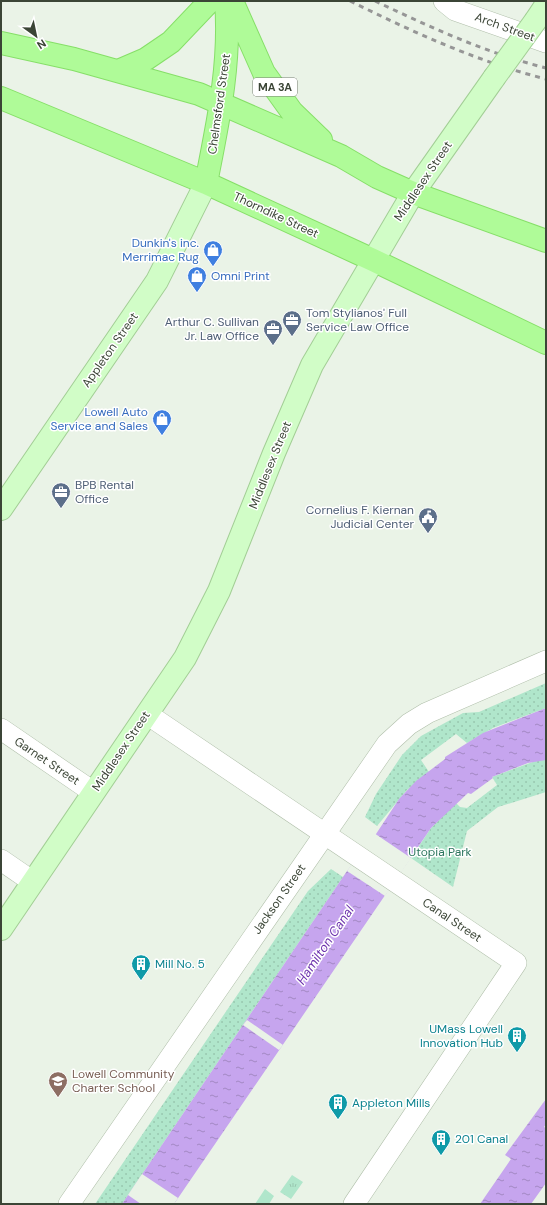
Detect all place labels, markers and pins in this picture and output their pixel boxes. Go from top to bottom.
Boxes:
place label: Dunkin's inc. Merrimac Rug [122,235,199,265]
shop icon: Dunkin's inc. Merrimac Rug [202,239,224,267]
shop icon: Omni Print [186,265,208,293]
place label: Omni Print [211,268,270,284]
place label: Tom Stylianos' Full Service Law Office [306,305,409,335]
office icon: Tom Stylianos' Full Service Law Office [281,309,303,337]
place label: Arthur C. Sullivan Jr. Law Office [165,314,259,344]
office icon: Arthur C. Sullivan Jr. Law Office [262,318,284,346]
place label: Lowell Auto Service and Sales [51,404,148,434]
shop icon: Lowell Auto Service and Sales [151,408,173,436]
place label: BPB Rental Office [75,477,134,507]
office icon: BPB Rental Office [50,481,72,509]
place label: Cornelius F. Kiernan Judicial Center [306,502,415,532]
public building icon: Cornelius F. Kiernan Judicial Center [417,506,439,534]
building icon: Mill No. 5 [130,953,152,981]
place label: Mill No. 5 [155,956,205,972]
place label: UMass Lowell Innovation Hub [420,1021,503,1051]
building icon: UMass Lowell Innovation Hub [506,1025,528,1053]
place label: Lowell Community Charter School [72,1066,175,1096]
school or university icon: Lowell Community Charter School [47,1070,69,1098]
building icon: Appleton Mills [327,1092,349,1120]
place label: Appleton Mills [352,1095,430,1111]
building icon: 201 Canal [430,1128,452,1156]
place label: 201 Canal [455,1131,508,1147]

